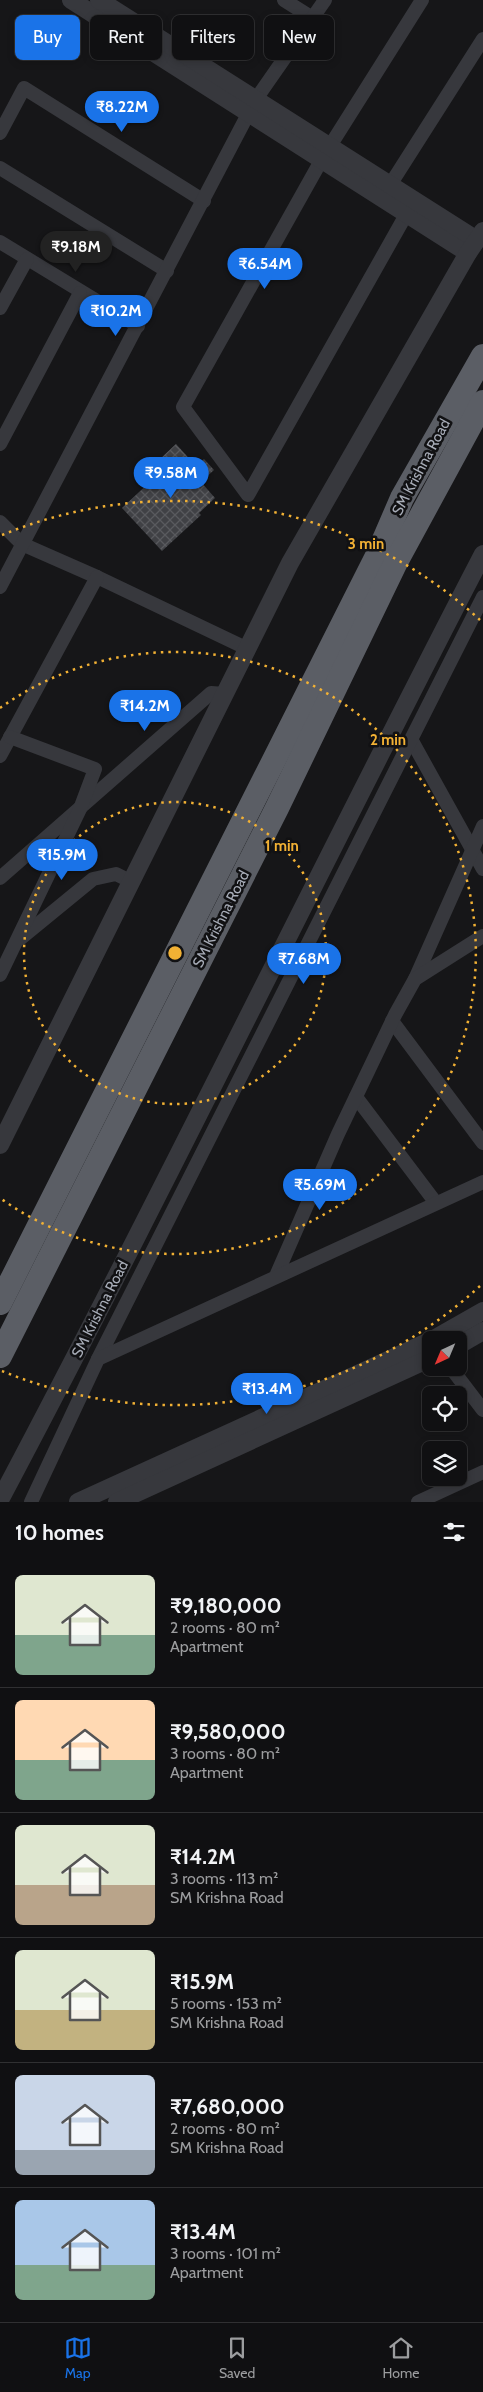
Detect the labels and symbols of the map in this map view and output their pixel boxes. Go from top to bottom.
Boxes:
pin: ₹8.22M [81,90,163,133]
pin: ₹9.18M [35,230,117,273]
pin: ₹6.54M [224,248,306,290]
pin: ₹10.2M [75,294,157,337]
street label: SM Krishna Road [388,416,454,518]
pin: ₹9.58M [130,456,212,499]
text: 3 min [348,535,384,553]
pin: ₹14.2M [104,690,186,732]
text: 2 min [370,731,406,749]
text: 1 min [265,837,299,855]
pin: ₹15.9M [21,838,103,881]
street label: SM Krishna Road [189,867,253,971]
pin: ₹7.68M [263,942,345,985]
centre of rings [166,944,184,962]
pin: ₹5.69M [279,1168,361,1211]
street label: SM Krishna Road [68,1257,132,1361]
north arrow [422,1331,468,1376]
pin: ₹13.4M [226,1372,308,1415]

